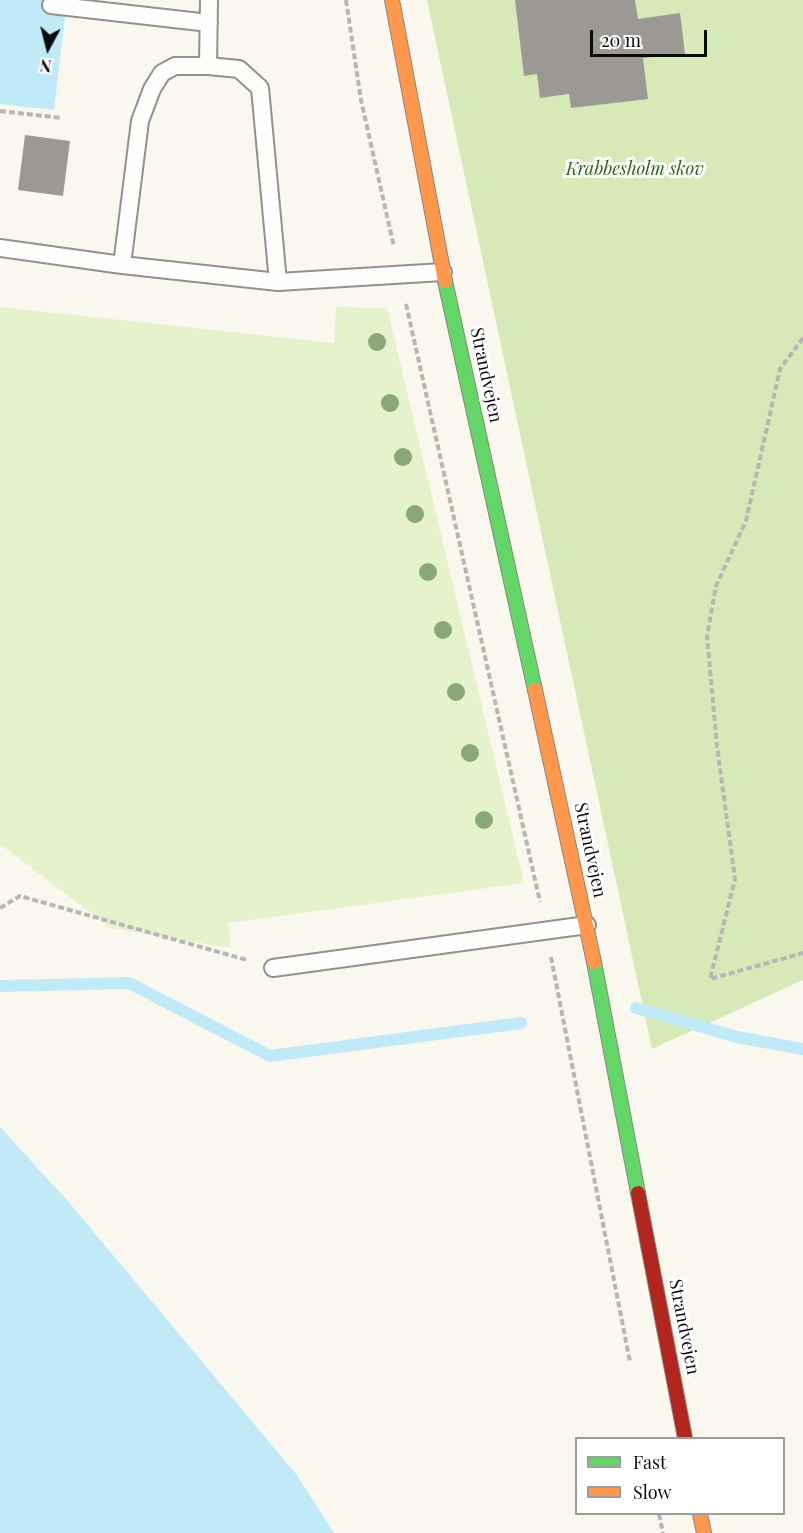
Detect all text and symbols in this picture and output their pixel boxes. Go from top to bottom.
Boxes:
north arrow [18,18,78,78]
scale bar [593,18,710,56]
text: 20 m [601,28,641,52]
text: N [39,55,53,77]
park label: Krabbesholm skov [566,158,704,180]
street label: Strandvejen [465,325,507,425]
street label: Strandvejen [569,800,611,900]
street label: Strandvejen [664,1277,704,1377]
legend [575,1437,785,1515]
text: Fast [633,1450,666,1474]
text: Slow [633,1480,671,1504]

